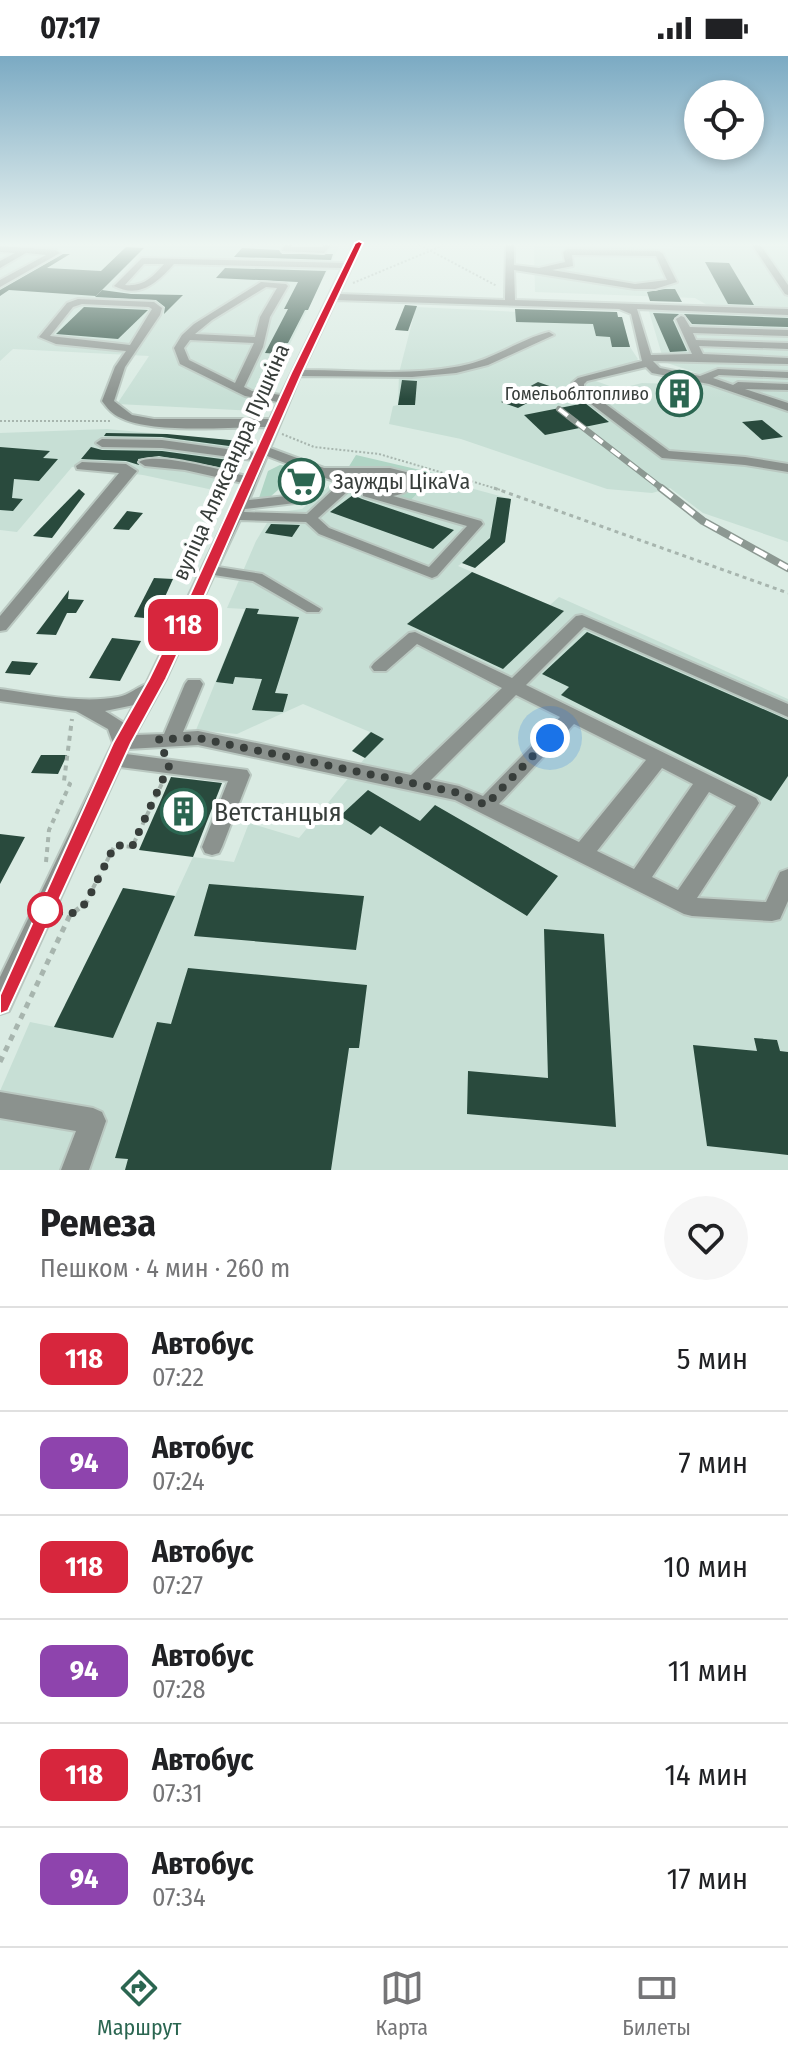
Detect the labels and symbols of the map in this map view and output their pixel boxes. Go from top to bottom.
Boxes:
street label: вуліца Аляксандра Пушкіна [167,340,295,584]
building icon: Гомельоблтопливо [656,370,704,418]
place label: Гомельоблтопливо [505,383,649,405]
supermarket icon: Заужды ЦікаVа [278,457,326,505]
place label: Заужды ЦікаVа [333,468,470,495]
line badge: 118 [137,599,229,651]
your location [530,718,570,758]
building icon: Ветстанцыя [159,788,207,836]
place label: Ветстанцыя [214,797,342,828]
unlabelled marker [28,893,62,927]

